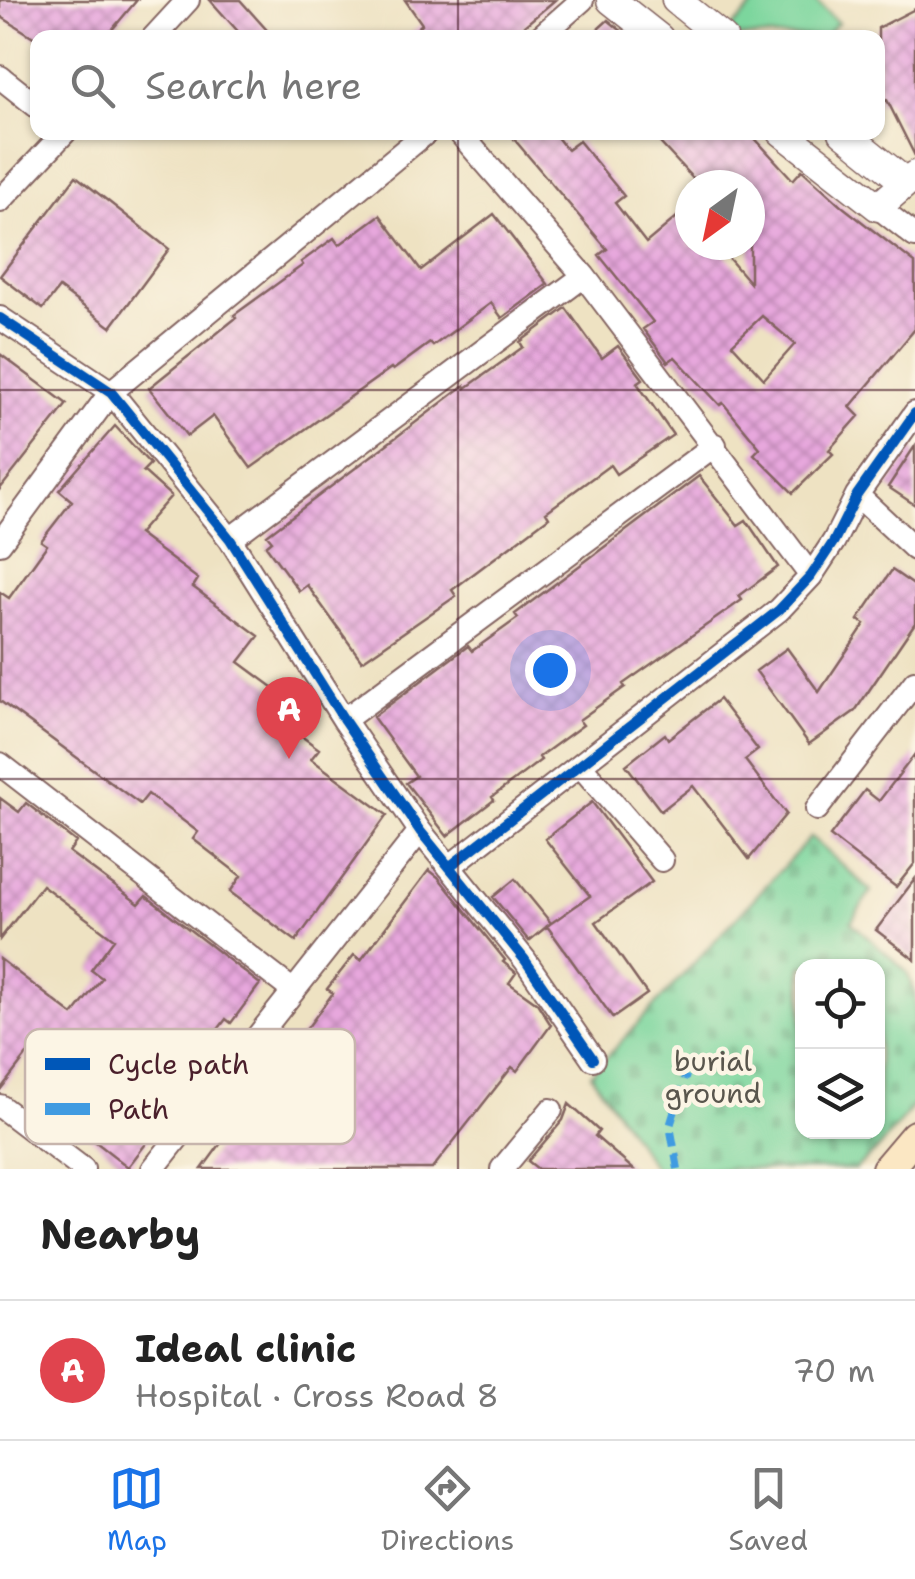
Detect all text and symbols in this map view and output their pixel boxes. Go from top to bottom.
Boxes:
search box [30,30,885,140]
icon: search [65,58,120,113]
text: Search here [145,60,362,111]
north arrow [675,170,765,260]
your location [525,645,576,696]
pin: A [256,676,322,759]
map controls [795,959,885,1139]
button: locate [795,959,885,1049]
legend [25,1029,355,1144]
park label: burial ground [665,1042,761,1112]
text: Cycle path [108,1045,250,1083]
button: layers [795,1049,885,1139]
text: Path [108,1090,169,1128]
text: Nearby [40,1206,200,1262]
text: Ideal clinic [135,1323,356,1374]
text: A [60,1349,85,1392]
text: 70 m [792,1349,875,1392]
text: Hospital · Cross Road 8 [135,1374,499,1417]
tab: Map [107,1461,167,1559]
tab: Directions [381,1461,514,1559]
tab: Saved [728,1461,808,1559]

